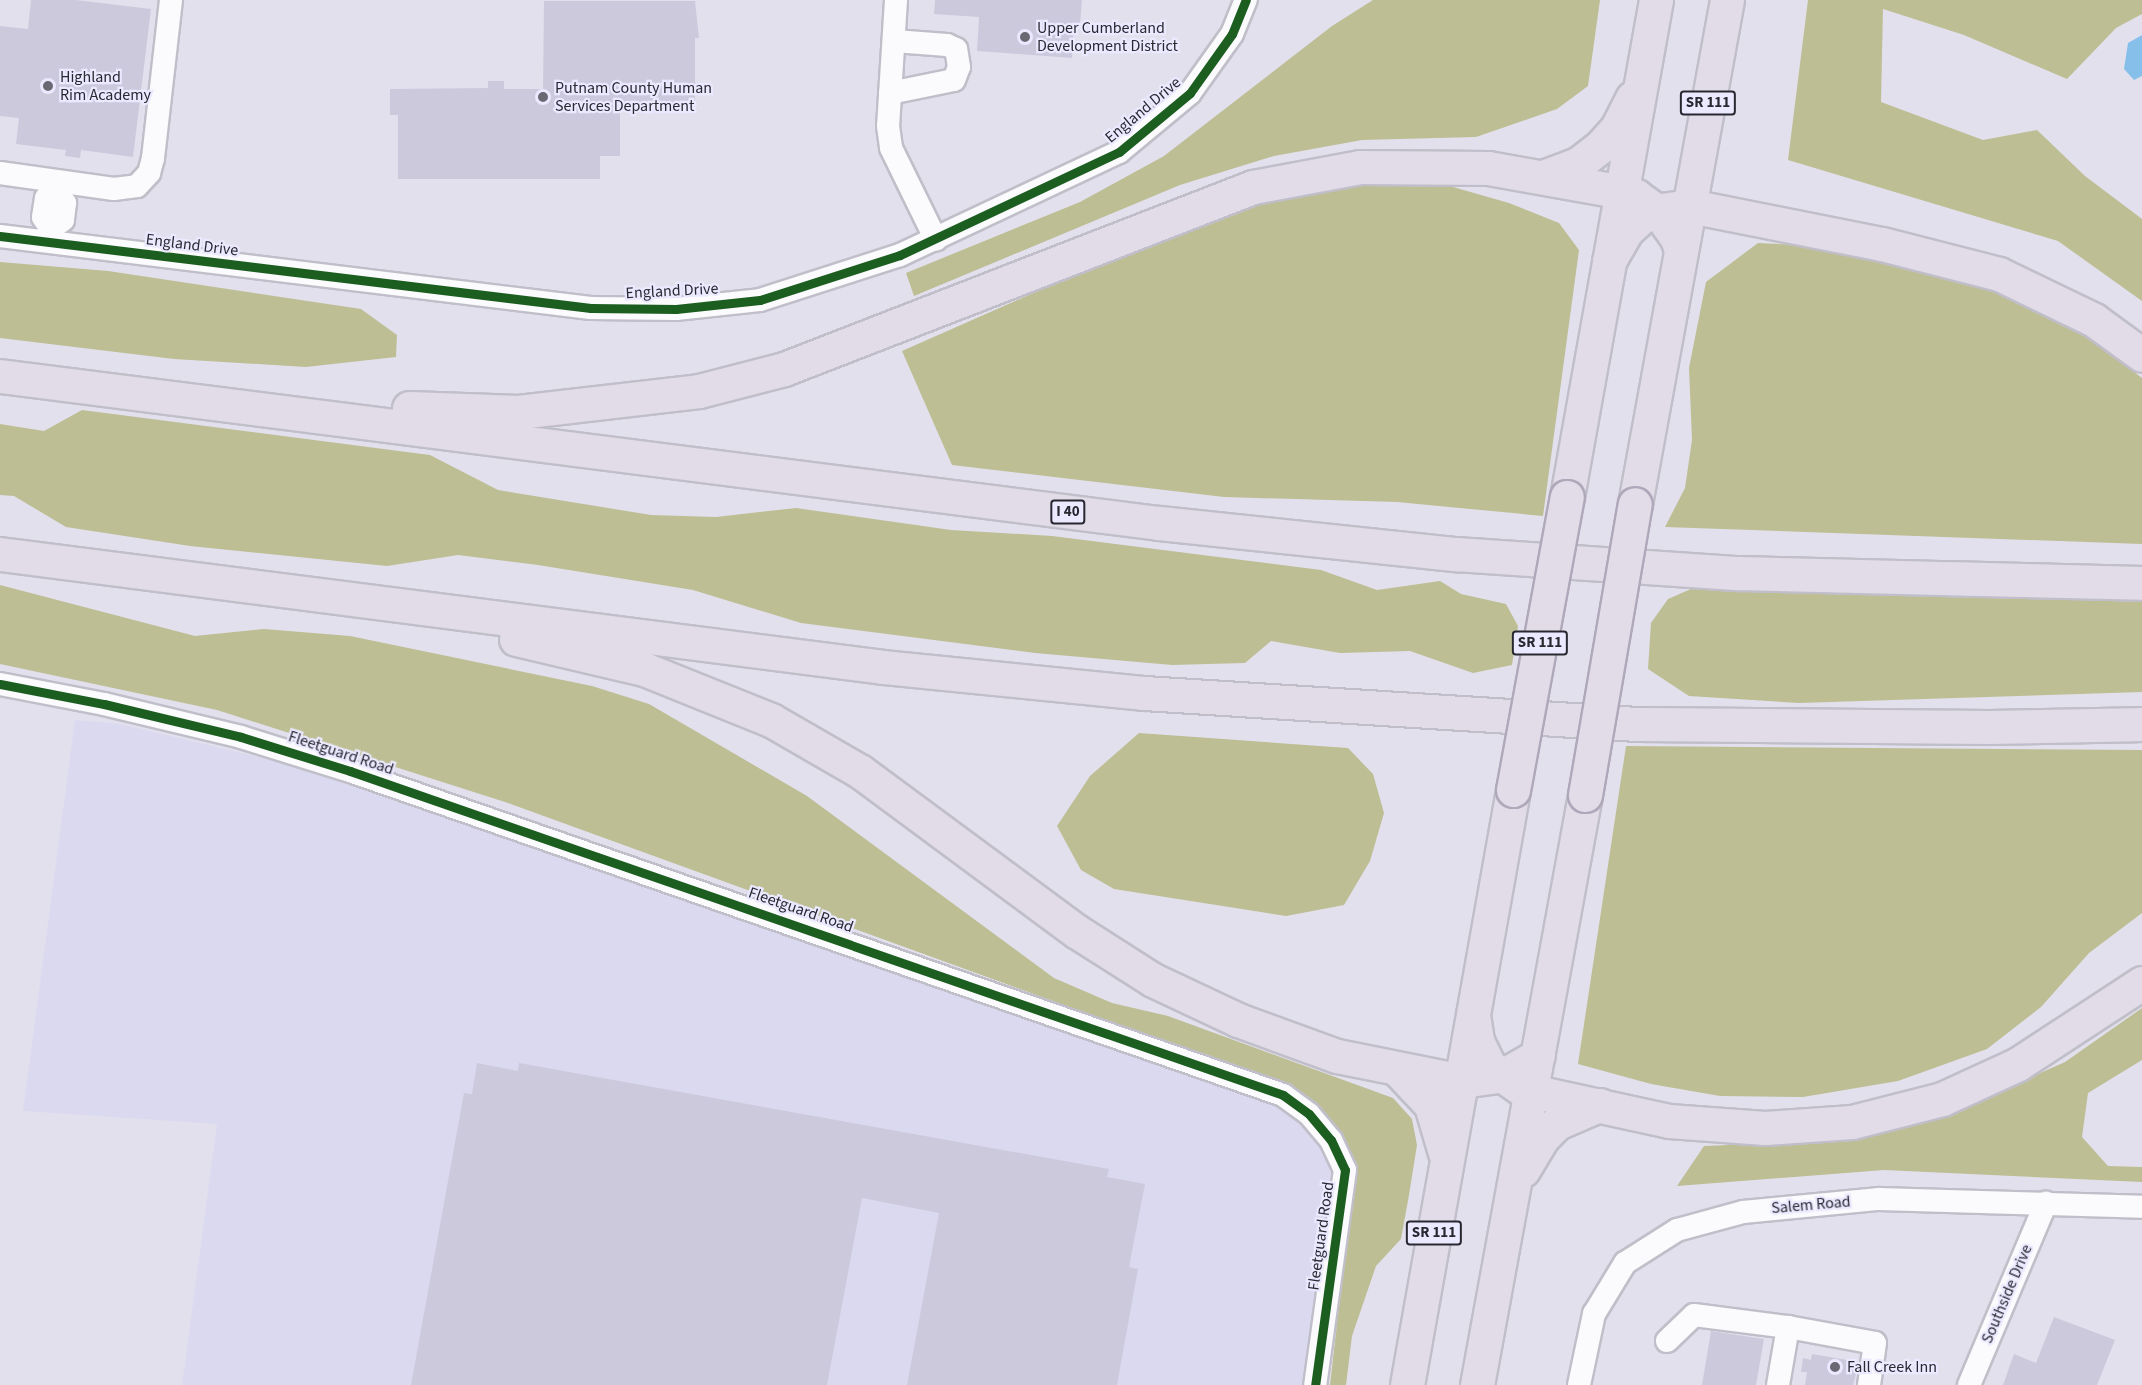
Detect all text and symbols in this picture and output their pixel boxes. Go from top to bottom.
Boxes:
place label: Upper Cumberland Development District [1037,18,1178,56]
marker: Upper Cumberland Development District [1018,30,1032,44]
place label: Highland Rim Academy [60,67,151,105]
street label: England Drive [1101,73,1185,147]
place label: Putnam County Human Services Department [555,78,712,116]
marker: Highland Rim Academy [41,79,55,93]
marker: Putnam County Human Services Department [536,90,550,104]
road number: SR 111 [1680,91,1736,115]
street label: England Drive [145,230,239,260]
street label: England Drive [625,279,719,303]
road number: I 40 [1050,500,1086,524]
road number: SR 111 [1512,631,1568,655]
street label: Fleetguard Road [286,727,396,779]
street label: Fleetguard Road [746,883,856,937]
street label: Fleetguard Road [1304,1180,1338,1292]
street label: Salem Road [1771,1192,1851,1218]
road number: SR 111 [1406,1221,1462,1245]
street label: Southside Drive [1978,1242,2036,1346]
place label: Fall Creek Inn [1847,1357,1937,1377]
marker: Fall Creek Inn [1828,1360,1842,1374]

